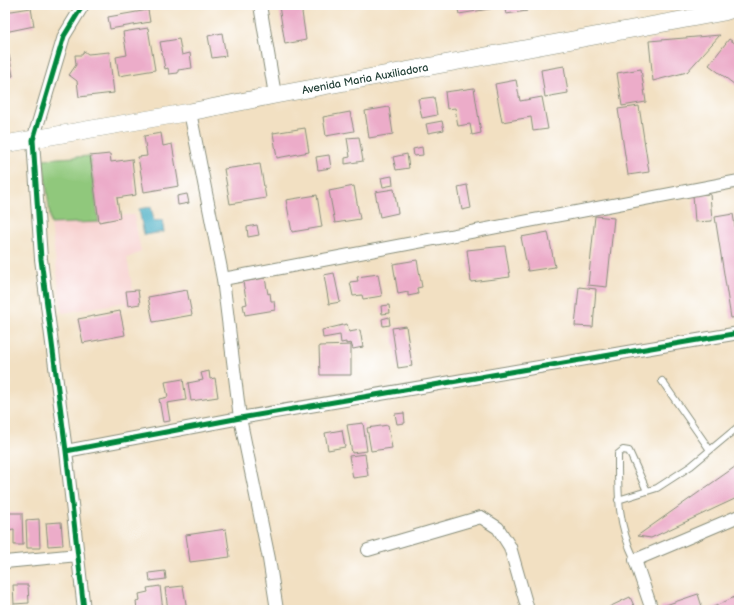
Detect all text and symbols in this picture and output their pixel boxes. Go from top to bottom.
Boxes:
street label: Avenida Maria Auxiliadora [301,60,429,96]

